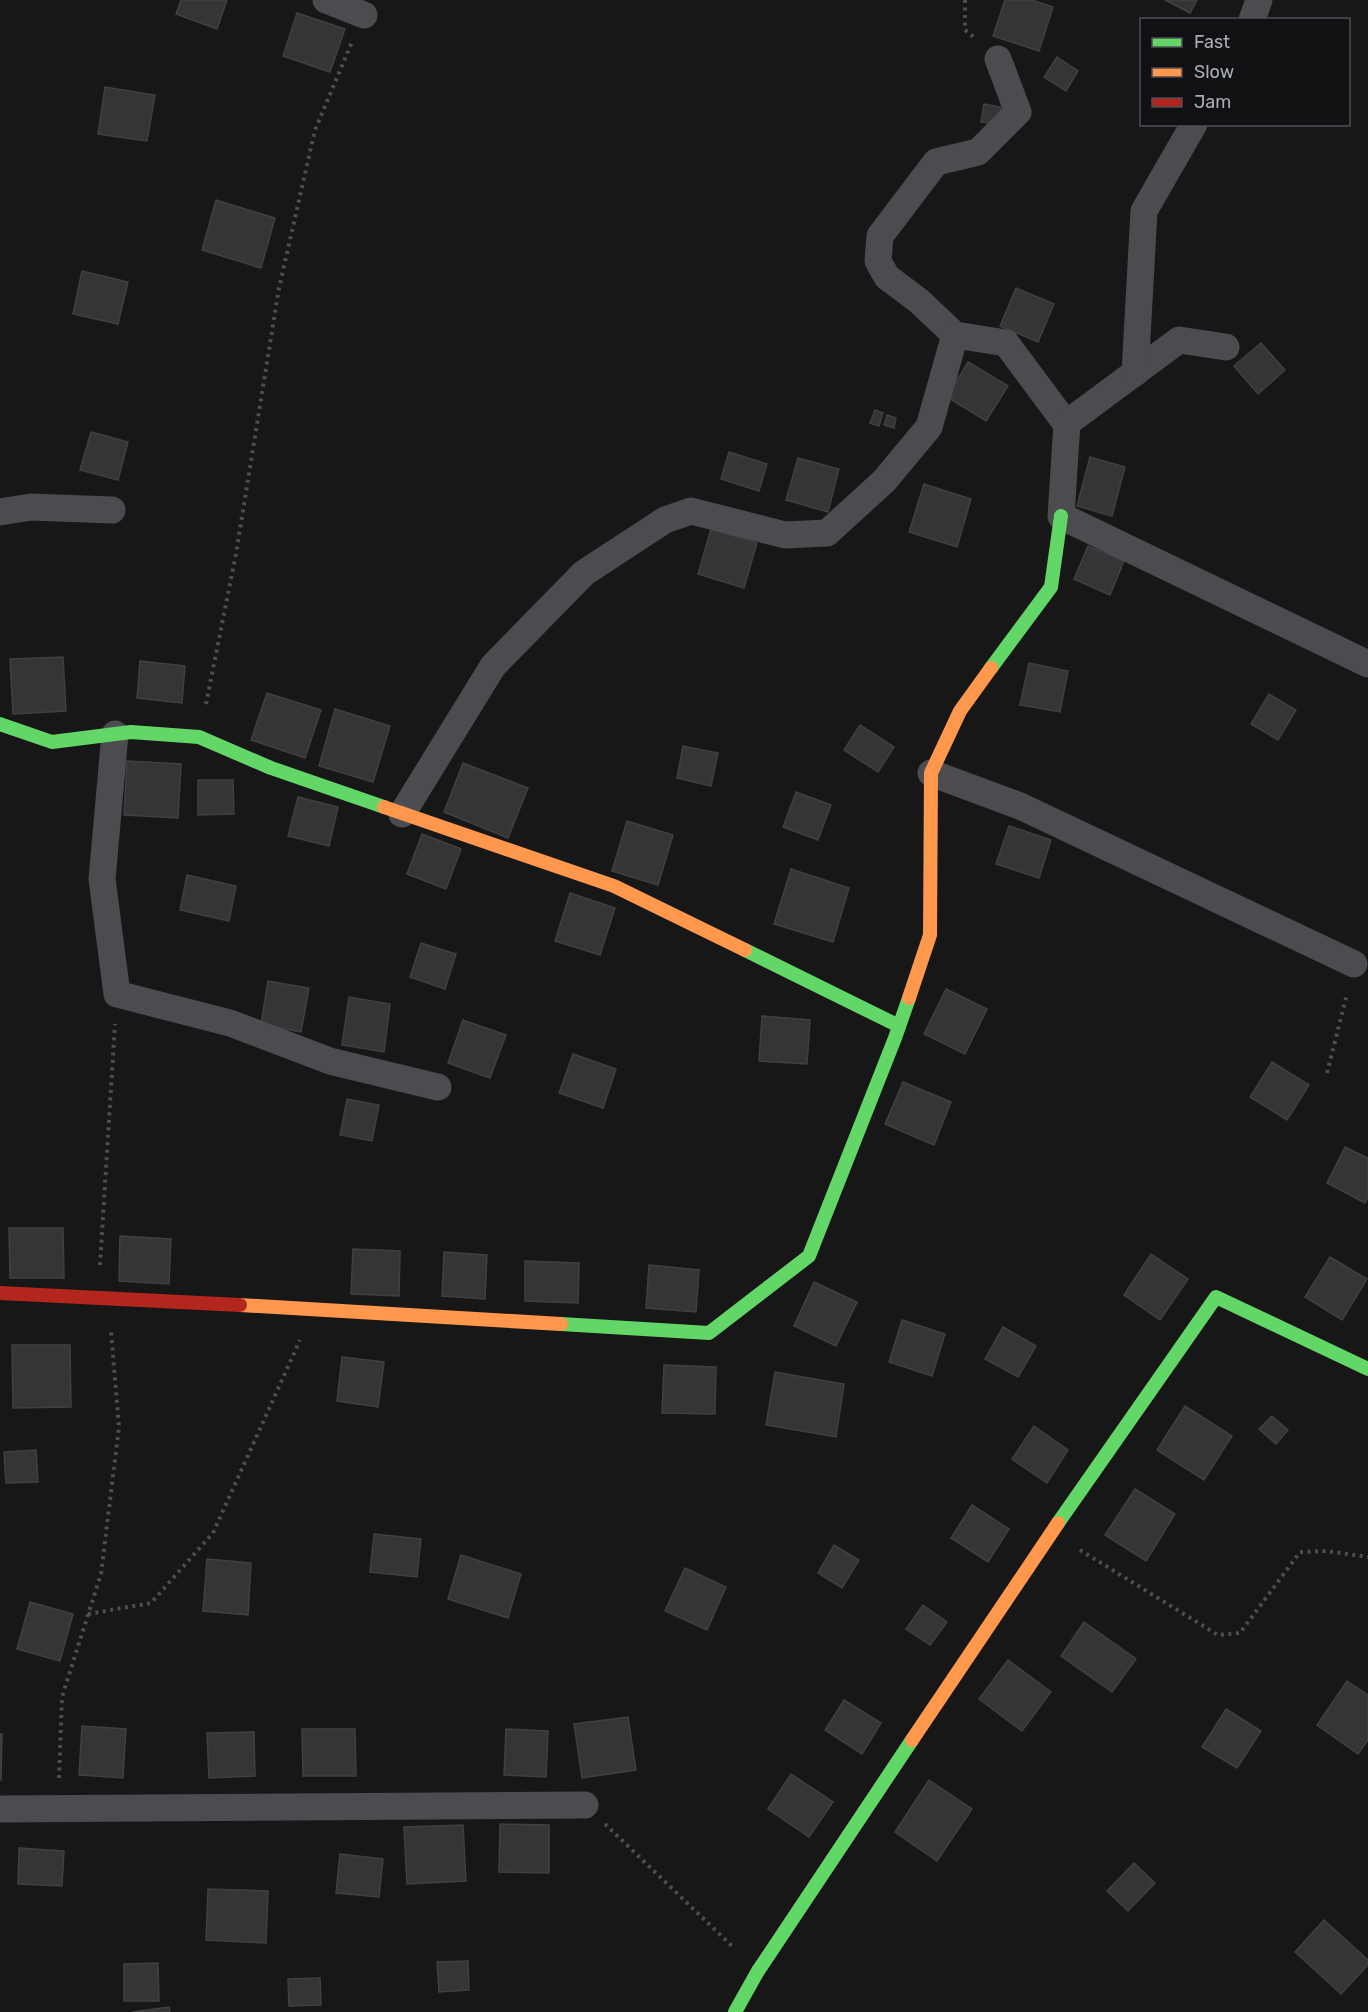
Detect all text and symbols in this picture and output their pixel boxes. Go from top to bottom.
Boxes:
legend [1140,18,1350,126]
text: Fast [1194,31,1230,53]
text: Slow [1194,61,1234,83]
text: Jam [1194,91,1231,113]

